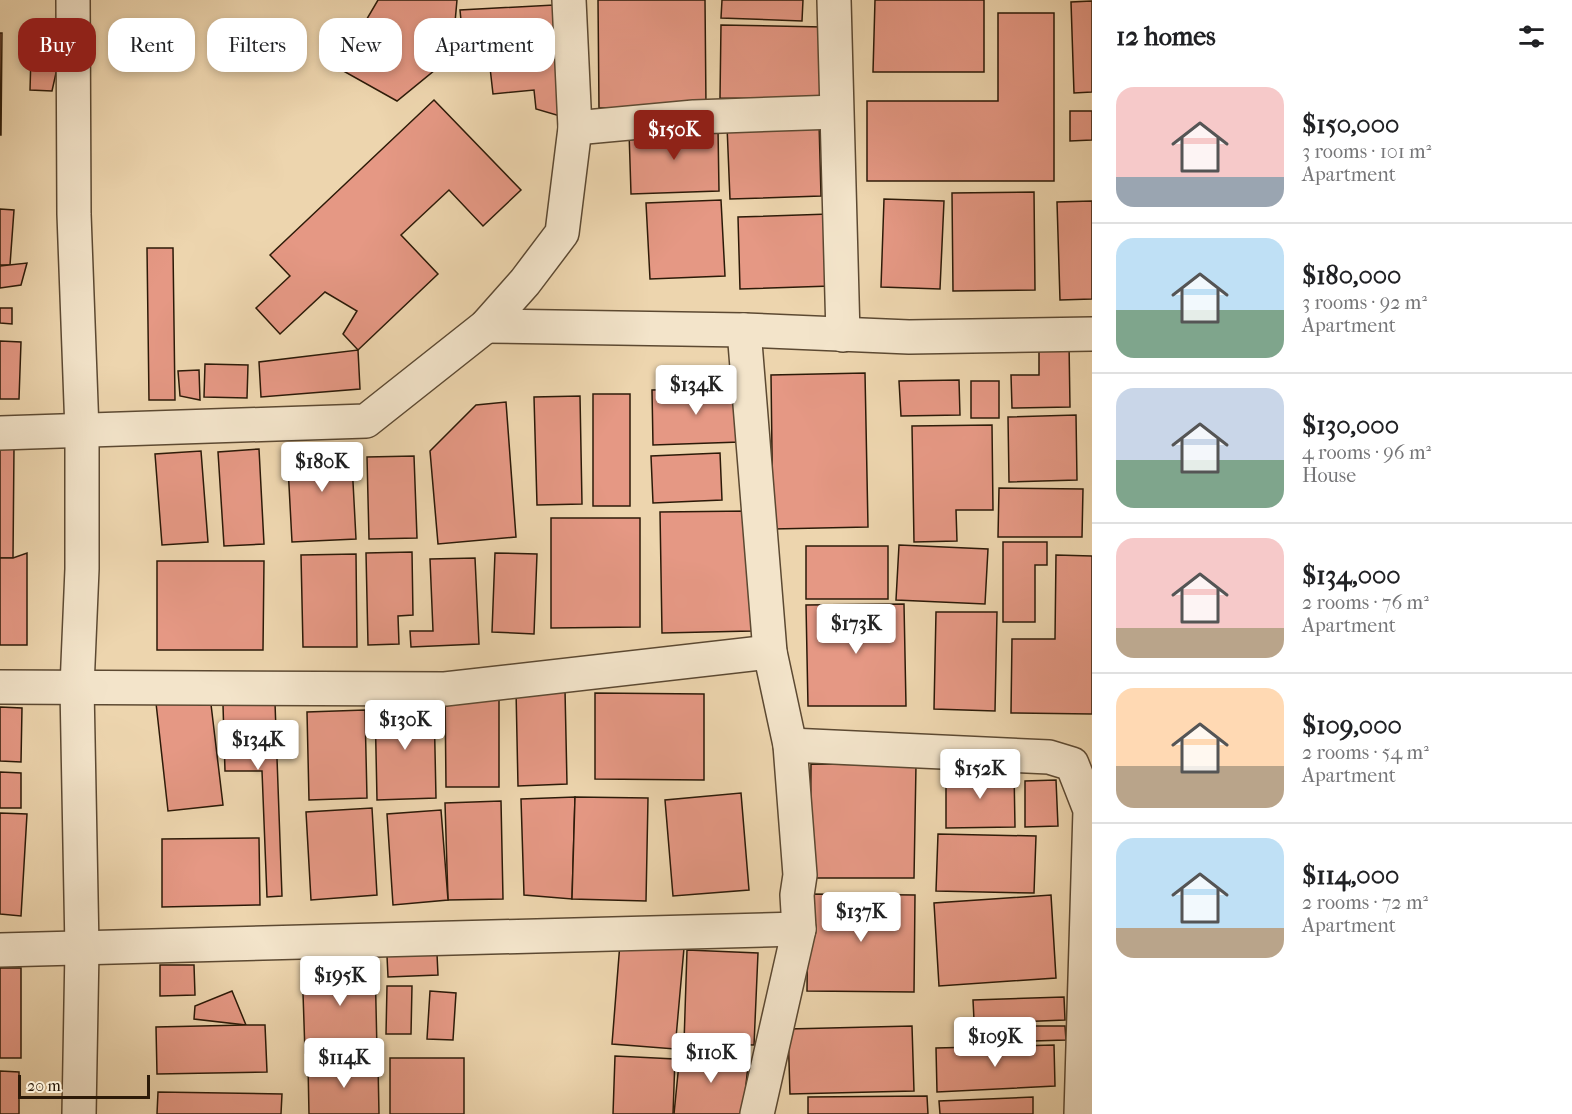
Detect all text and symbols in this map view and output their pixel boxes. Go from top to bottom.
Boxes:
chip: Buy [18,18,96,72]
chip: Rent [108,18,195,72]
chip: Filters [207,18,307,72]
chip: New [319,18,402,72]
chip: Apartment [414,18,555,72]
icon: filters [1515,20,1548,53]
text: 12 homes [1116,21,1216,52]
text: $150,000 [1302,109,1399,140]
pin: $150K [632,110,716,161]
icon: home [1164,111,1236,183]
text: $150K [648,118,700,141]
text: 3 rooms · 101 m² [1302,140,1431,163]
text: Apartment [1302,163,1396,186]
text: $180,000 [1302,260,1401,291]
icon: home [1164,262,1236,334]
text: 3 rooms · 92 m² [1302,291,1427,314]
text: Apartment [1302,314,1396,337]
pin: $134K [654,365,738,416]
text: $134K [670,373,722,396]
text: $130,000 [1302,410,1399,441]
icon: home [1164,412,1236,484]
text: 4 rooms · 96 m² [1302,441,1431,464]
pin: $180K [280,442,364,493]
text: $180K [295,450,349,473]
text: House [1302,464,1356,487]
text: $134,000 [1302,560,1401,591]
icon: home [1164,562,1236,634]
text: 2 rooms · 76 m² [1302,591,1429,614]
pin: $173K [814,604,898,655]
text: $173K [831,612,881,635]
text: Apartment [1302,614,1396,637]
pin: $130K [363,700,447,751]
text: $130K [379,708,431,731]
text: $109,000 [1302,710,1402,741]
icon: home [1164,712,1236,784]
pin: $134K [216,720,300,771]
text: $134K [232,728,284,751]
text: 2 rooms · 54 m² [1302,741,1429,764]
pin: $152K [938,749,1022,800]
text: $152K [954,757,1006,780]
text: Apartment [1302,764,1396,787]
text: $114,000 [1302,860,1399,891]
icon: home [1164,862,1236,934]
text: 2 rooms · 72 m² [1302,891,1428,914]
pin: $137K [819,892,903,943]
text: $137K [836,900,886,923]
text: Apartment [1302,914,1396,937]
pin: $195K [298,956,382,1007]
text: $195K [314,964,366,987]
pin: $109K [953,1017,1037,1068]
text: $109K [968,1025,1022,1048]
pin: $110K [669,1033,753,1084]
pin: $114K [302,1038,386,1089]
text: $110K [686,1041,736,1064]
text: $114K [318,1046,370,1069]
scale bar [18,1072,150,1100]
text: 20 m [27,1076,61,1095]

